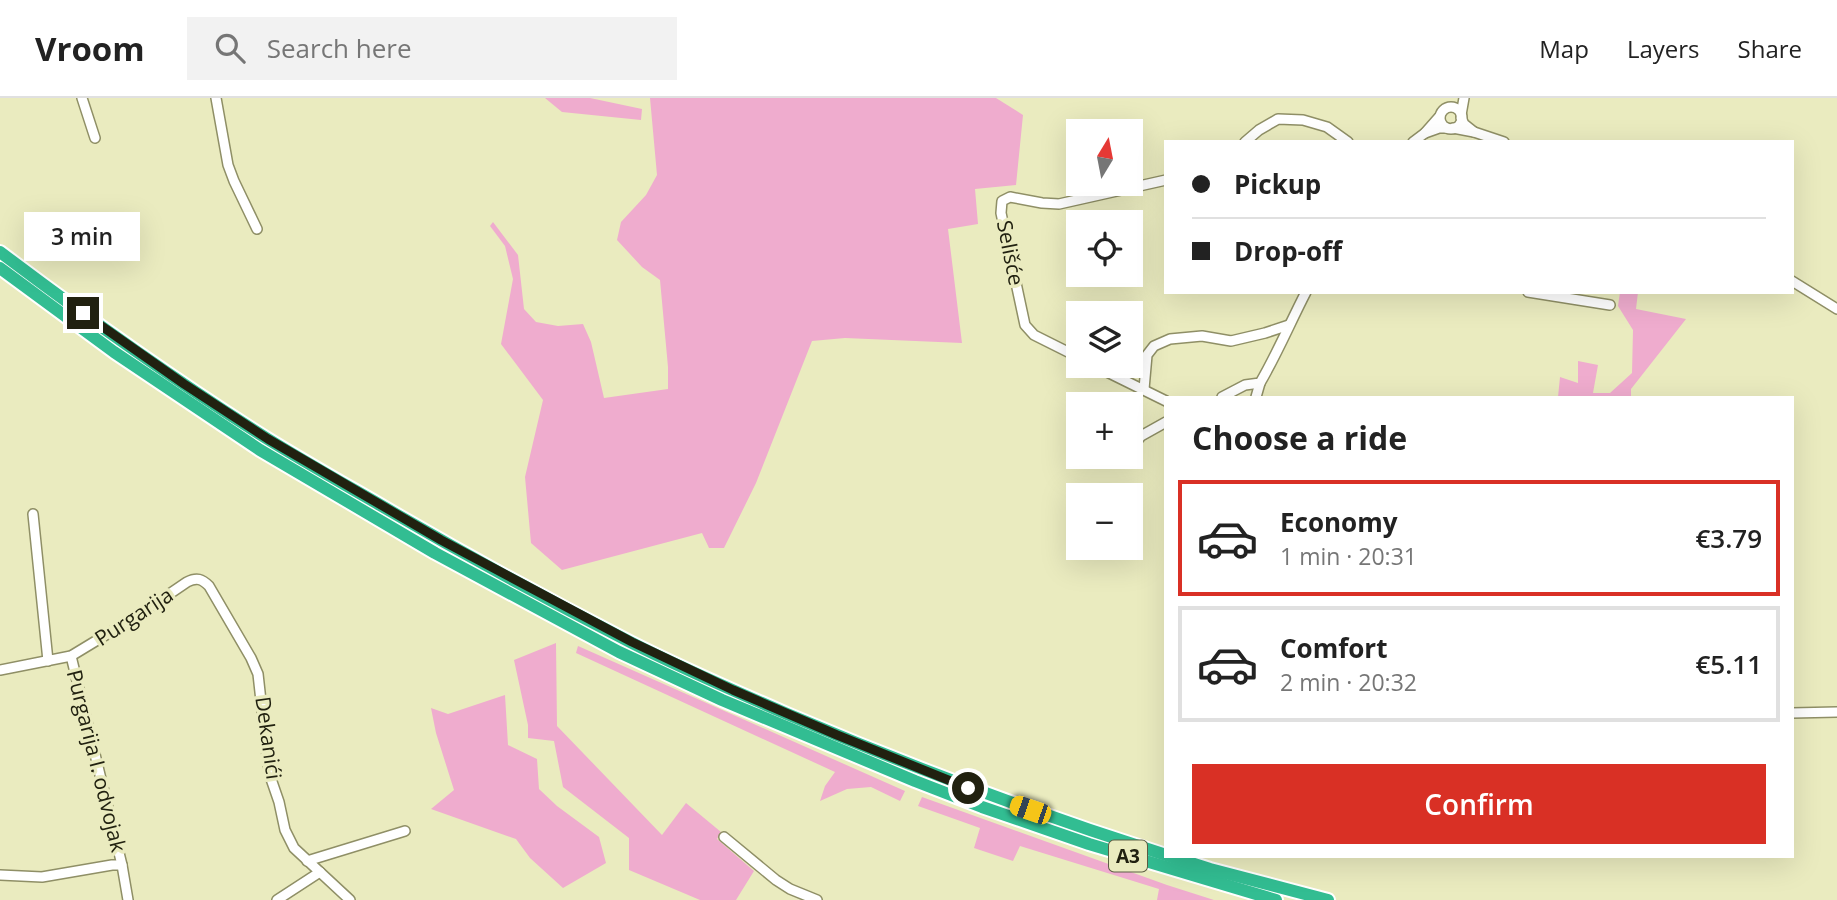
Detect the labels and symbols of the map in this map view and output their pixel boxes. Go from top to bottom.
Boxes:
north arrow [1066,119,1143,196]
callout: 3 min [25,212,141,260]
street label: Selišće [991,218,1031,288]
route end [67,297,99,329]
street label: Purgarija [89,580,178,652]
street label: Purgarija I. odvojak [61,667,133,855]
street label: Dekanići [249,695,289,781]
route start [952,772,984,804]
car [1007,793,1054,827]
road number: A3 [1109,841,1147,872]

